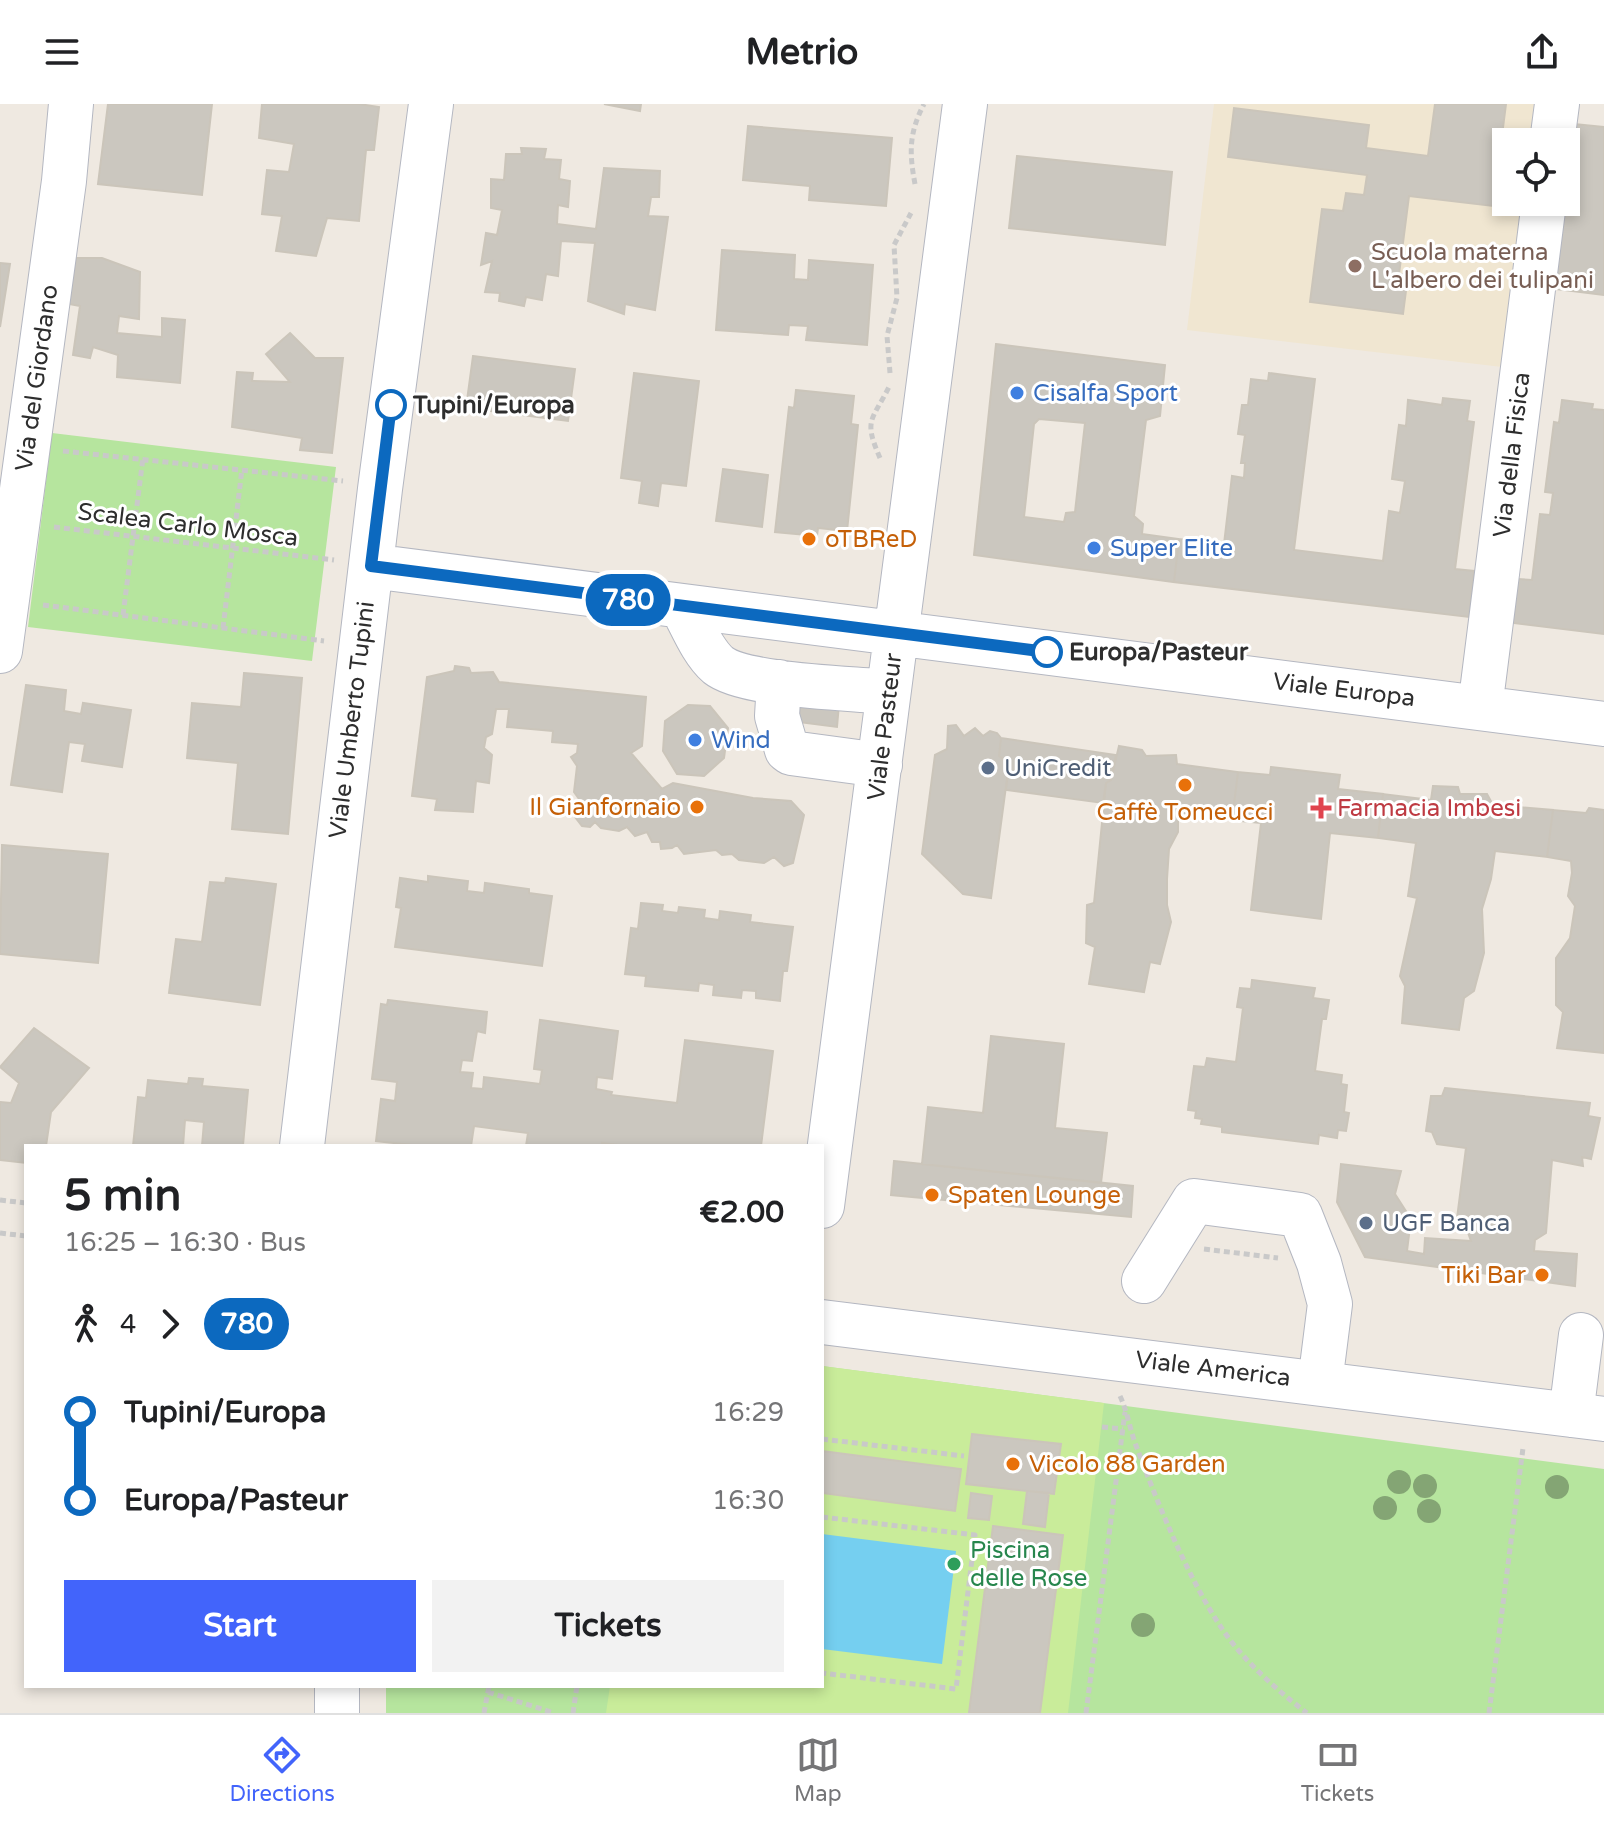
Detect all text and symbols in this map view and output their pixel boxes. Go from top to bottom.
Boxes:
icon: menu [40,30,84,74]
icon: share [1520,30,1564,74]
text: Metrio [745,31,859,74]
map controls [1492,128,1580,216]
button: locate [1492,128,1580,216]
place label: Scuola materna L'albero dei tulipani [1371,238,1594,295]
marker: Scuola materna L'albero dei tulipani [1346,257,1364,275]
street label: Via del Giordano [10,283,64,473]
street label: Via della Fisica [1487,371,1537,539]
place label: Cisalfa Sport [1033,379,1178,408]
marker: Cisalfa Sport [1008,384,1026,402]
marker: Tupini/Europa [376,390,406,420]
place label: Tupini/Europa [412,391,575,420]
street label: Scalea Carlo Mosca [76,497,300,553]
place label: oTBReD [825,525,917,554]
marker: oTBReD [800,530,818,548]
place label: Super Elite [1110,534,1233,563]
marker: Super Elite [1085,539,1103,557]
line badge: 780 [582,574,674,626]
text: 780 [602,583,654,617]
street label: Viale Umberto Tupini [323,600,381,840]
marker: Europa/Pasteur [1032,637,1062,667]
place label: Europa/Pasteur [1069,638,1249,667]
street label: Viale Pasteur [862,651,909,802]
street label: Viale Europa [1271,667,1417,713]
place label: Wind [711,726,771,755]
marker: Wind [686,731,704,749]
place label: UniCredit [1004,754,1111,783]
marker: UniCredit [979,759,997,777]
marker: Caffè Tomeucci [1176,776,1194,794]
place label: Il Gianfornaio [529,793,681,822]
place label: Farmacia Imbesi [1337,794,1521,823]
marker: Il Gianfornaio [688,798,706,816]
place label: Caffè Tomeucci [1097,798,1273,827]
marker: Farmacia Imbesi [1312,799,1330,817]
text: 5 min [64,1170,181,1223]
place label: Spaten Lounge [948,1181,1121,1210]
marker: Spaten Lounge [923,1186,941,1204]
text: €2.00 [699,1194,784,1231]
place label: UGF Banca [1382,1209,1510,1238]
marker: UGF Banca [1357,1214,1375,1232]
text: 16:25 – 16:30 · Bus [64,1227,306,1258]
place label: Tiki Bar [1441,1261,1527,1290]
marker: Tiki Bar [1533,1266,1551,1284]
icon: walk [64,1302,108,1346]
icon: forward [148,1302,192,1346]
text: 780 [220,1307,273,1341]
text: 4 [120,1309,136,1340]
street label: Viale America [1134,1345,1292,1393]
text: Tupini/Europa [124,1394,326,1431]
text: 16:29 [712,1397,784,1428]
place label: Vicolo 88 Garden [1029,1450,1226,1479]
marker: Vicolo 88 Garden [1004,1455,1022,1473]
text: Europa/Pasteur [124,1482,348,1519]
text: 16:30 [712,1485,784,1516]
place label: Piscina delle Rose [970,1536,1087,1593]
marker: Piscina delle Rose [945,1555,963,1573]
button: Start [64,1580,416,1672]
button: Tickets [432,1580,784,1672]
tab: Directions [230,1733,335,1807]
tab: Map [794,1733,842,1807]
tab: Tickets [1301,1733,1374,1807]

